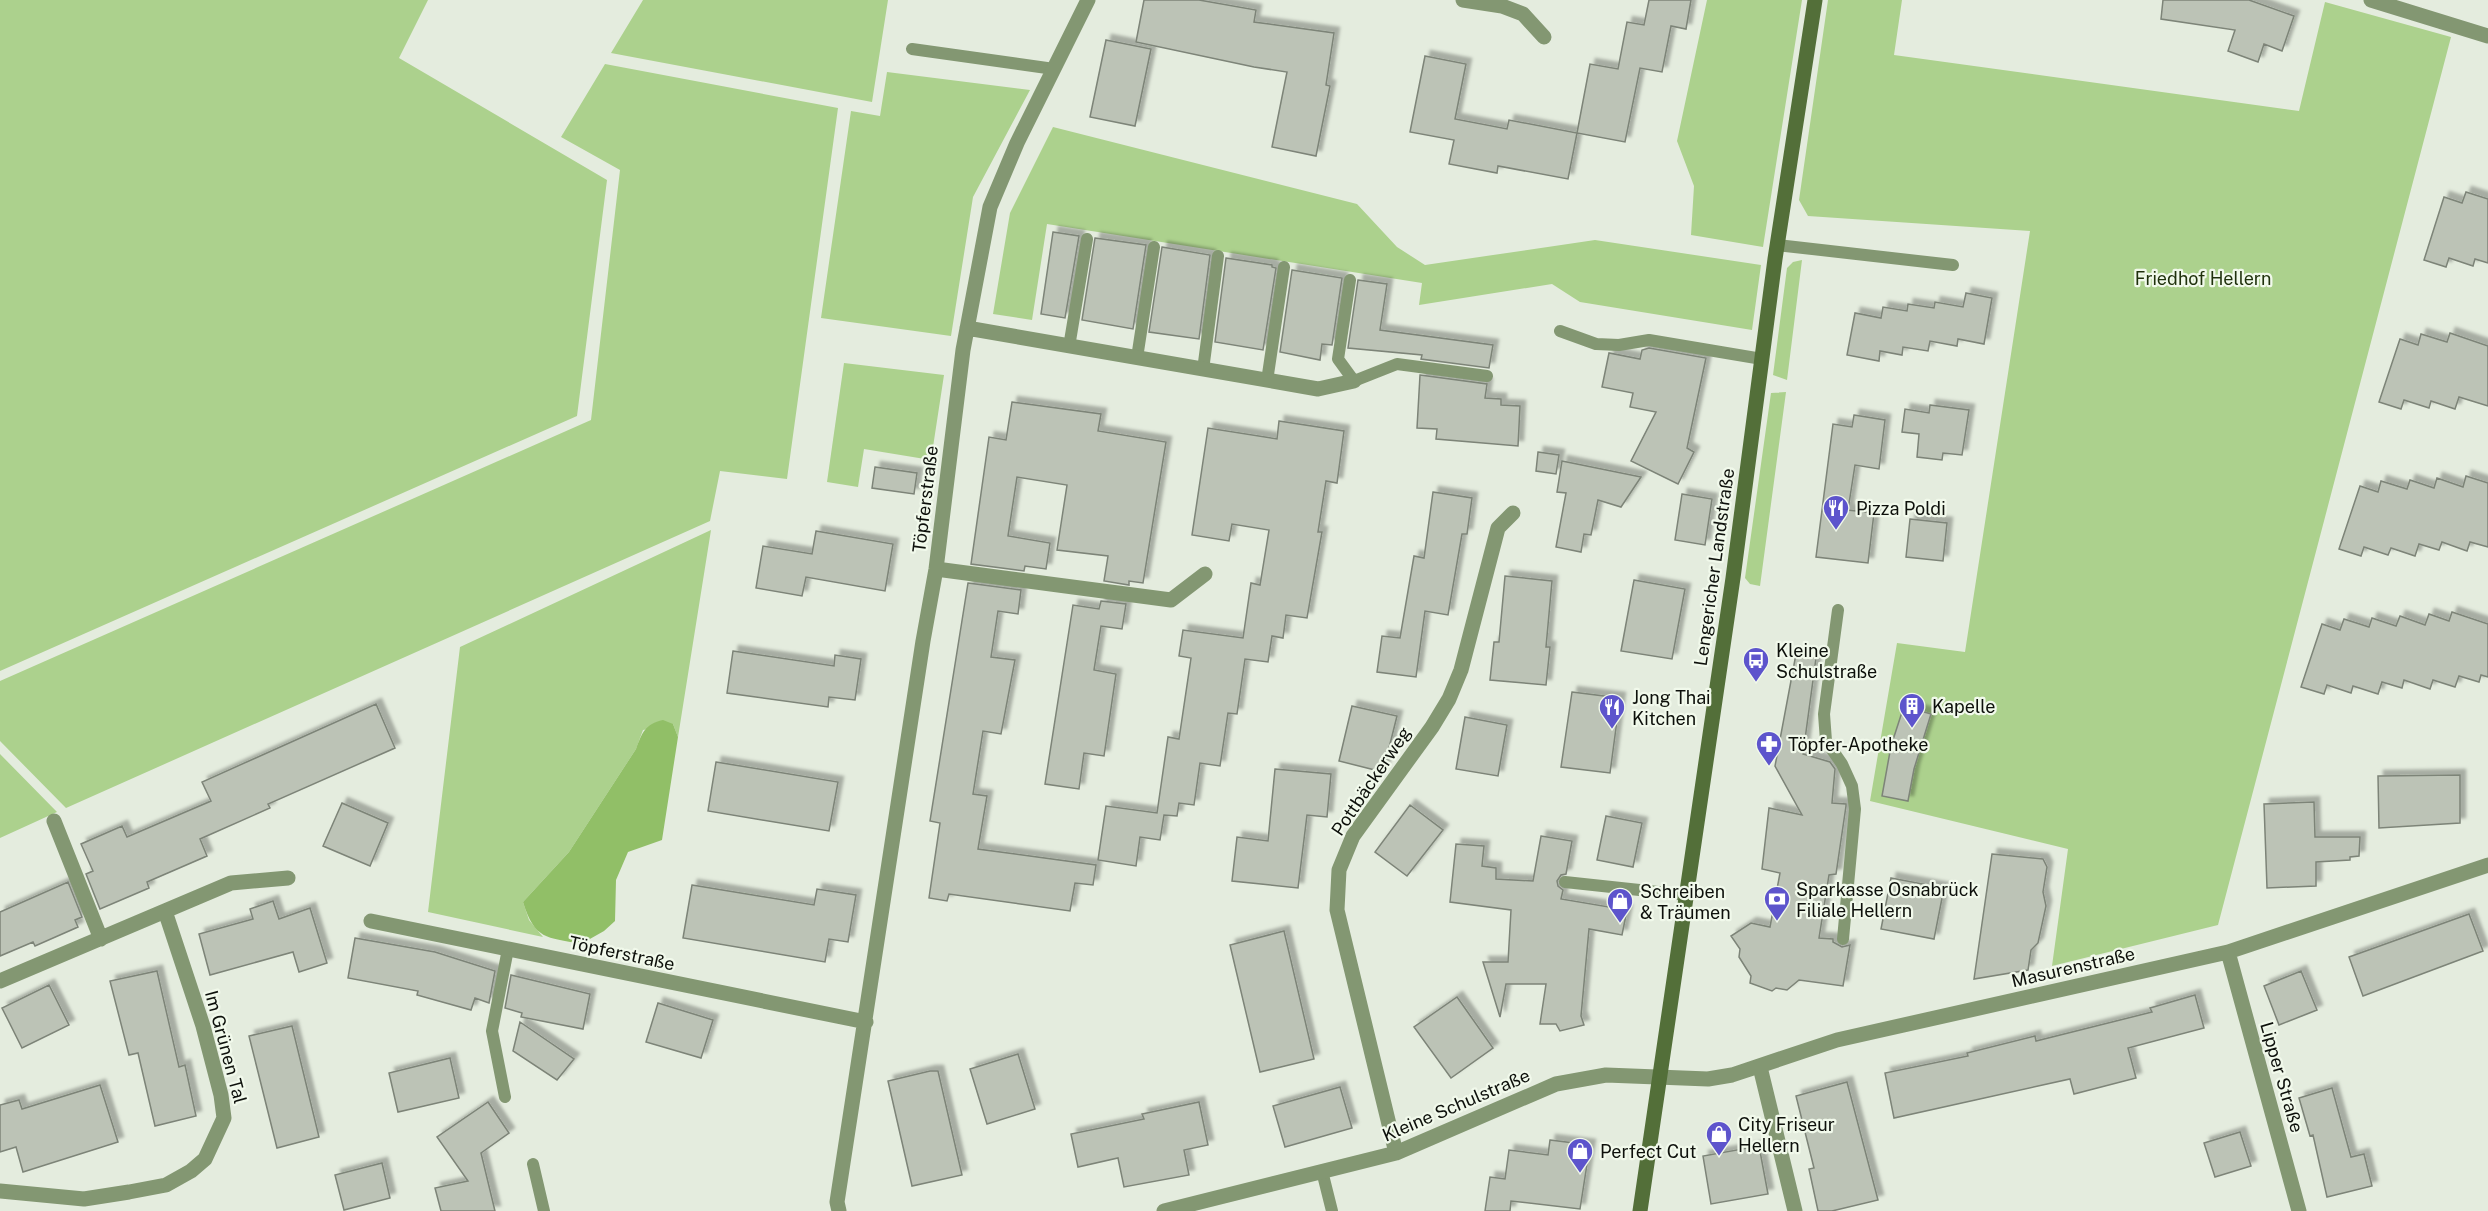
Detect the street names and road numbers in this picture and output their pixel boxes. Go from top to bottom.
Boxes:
street label: Töpferstraße [908,444,942,554]
street label: Lengericher Landstraße [1690,467,1738,667]
street label: Pottbäckerweg [1327,723,1415,839]
street label: Töpferstraße [567,932,677,974]
street label: Masurenstraße [2009,943,2137,991]
street label: Im Grünen Tal [201,988,251,1106]
street label: Lipper Straße [2256,1019,2308,1135]
street label: Kleine Schulstraße [1379,1064,1533,1146]

